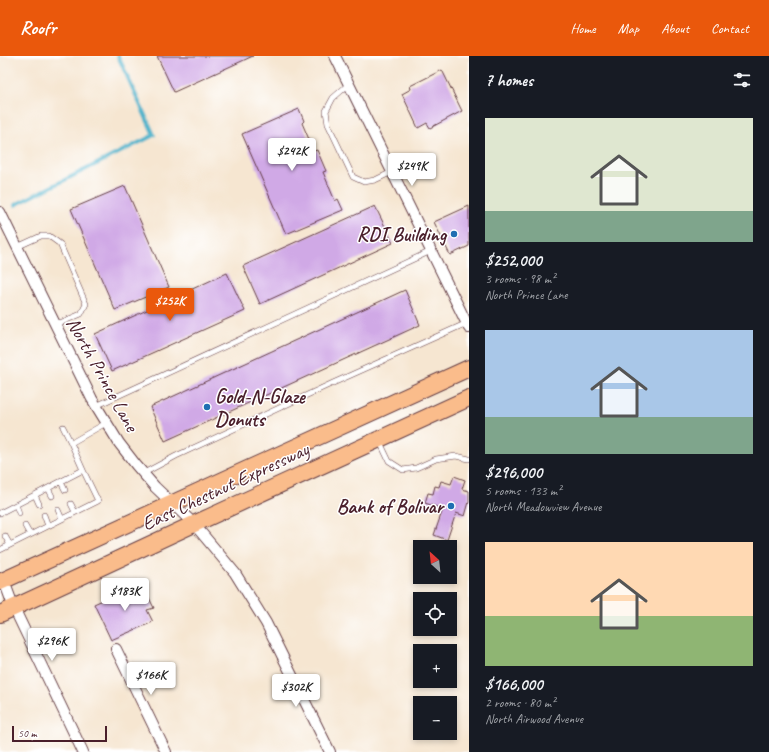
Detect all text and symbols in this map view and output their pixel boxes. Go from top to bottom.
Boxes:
text: Roofr [20,16,56,40]
text: Home [570,20,596,37]
text: Map [618,20,639,37]
text: About [661,20,689,37]
text: Contact [711,20,749,37]
icon: filters [731,69,753,91]
text: 7 homes [485,70,533,91]
pin: $242K [264,138,320,172]
text: $242K [277,143,307,159]
icon: home [583,144,655,216]
pin: $249K [384,153,440,187]
text: $249K [397,158,427,174]
place label: RDI Building [357,222,448,247]
marker: RDI Building [449,229,459,239]
text: $252,000 [485,250,542,271]
text: 3 rooms · 98 m² [485,271,555,287]
text: North Prince Lane [485,287,567,303]
pin: $252K [142,288,198,322]
text: $252K [155,293,185,309]
street label: North Prince Lane [61,313,145,437]
icon: home [583,356,655,428]
place label: Gold-N-Glaze Donuts [215,384,306,432]
marker: Gold-N-Glaze Donuts [202,402,212,412]
street label: East Chestnut Expressway [138,436,314,536]
text: $296,000 [485,462,542,483]
text: 5 rooms · 133 m² [485,483,561,499]
place label: Bank of Bolivar [337,494,446,519]
text: North Meadowview Avenue [485,499,602,515]
marker: Bank of Bolivar [446,501,456,511]
north arrow [413,540,457,584]
map controls [413,540,457,740]
icon: home [583,568,655,640]
pin: $183K [97,578,153,612]
text: $183K [110,583,140,599]
button: locate [413,592,457,636]
pin: $296K [24,628,80,662]
text: $296K [37,633,67,649]
button: + [413,644,457,688]
pin: $166K [123,662,179,696]
text: $166K [136,667,166,683]
pin: $302K [268,674,324,708]
text: $166,000 [485,674,543,695]
text: $302K [281,679,311,695]
text: 2 rooms · 80 m² [485,695,555,711]
button: − [413,696,457,740]
text: North Airwood Avenue [485,711,583,727]
scale bar [12,724,107,743]
text: 50 m [18,726,37,740]

